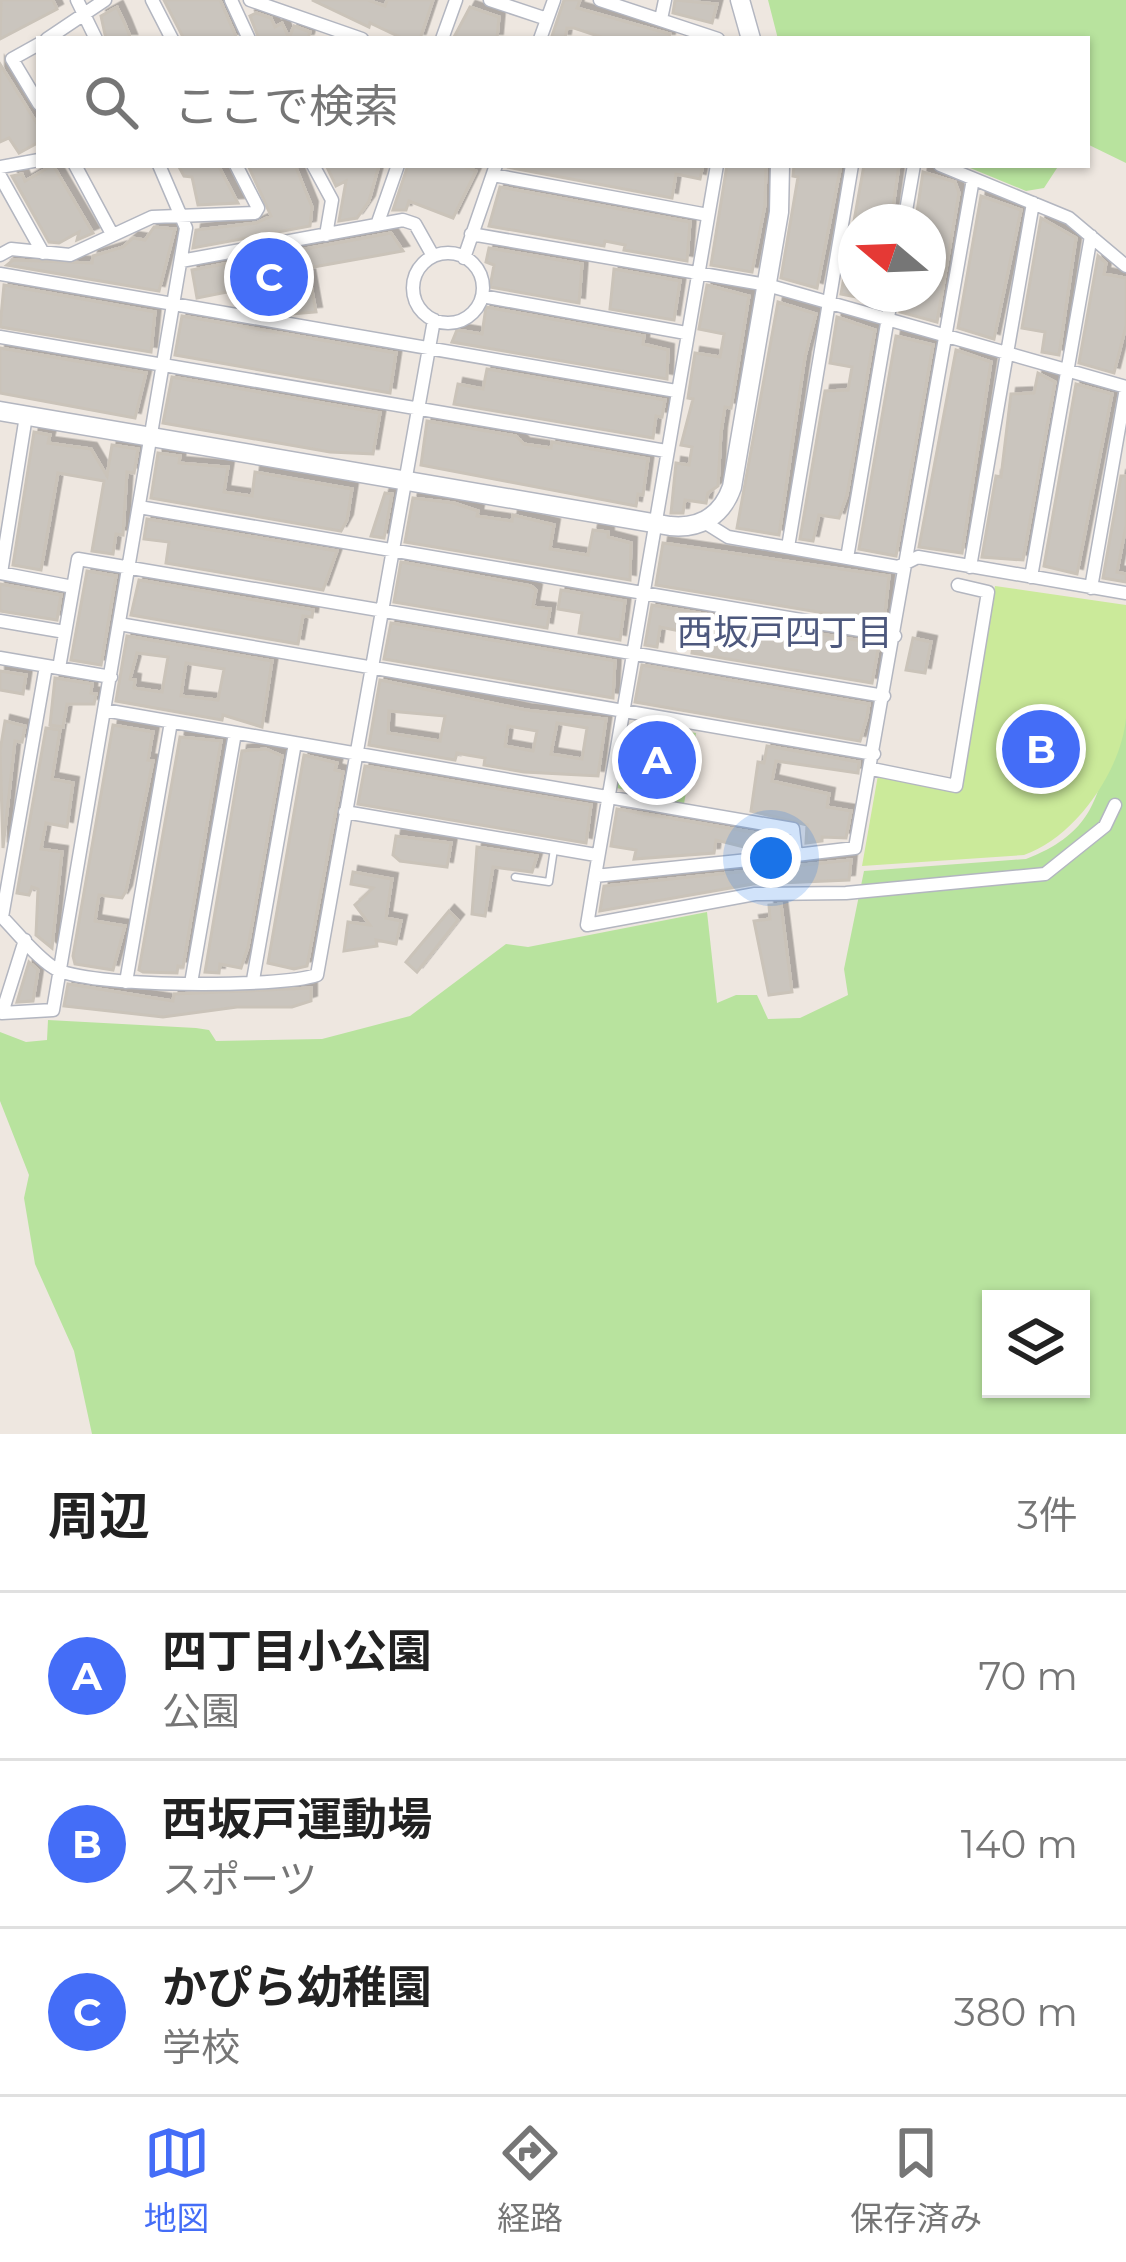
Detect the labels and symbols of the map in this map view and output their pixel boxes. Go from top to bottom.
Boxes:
north arrow [838,204,946,312]
pin: C [230,232,308,322]
district label: 西坂戸四丁目 [677,610,893,654]
pin: B [1002,704,1080,794]
pin: A [618,715,696,805]
your location [741,828,801,888]

